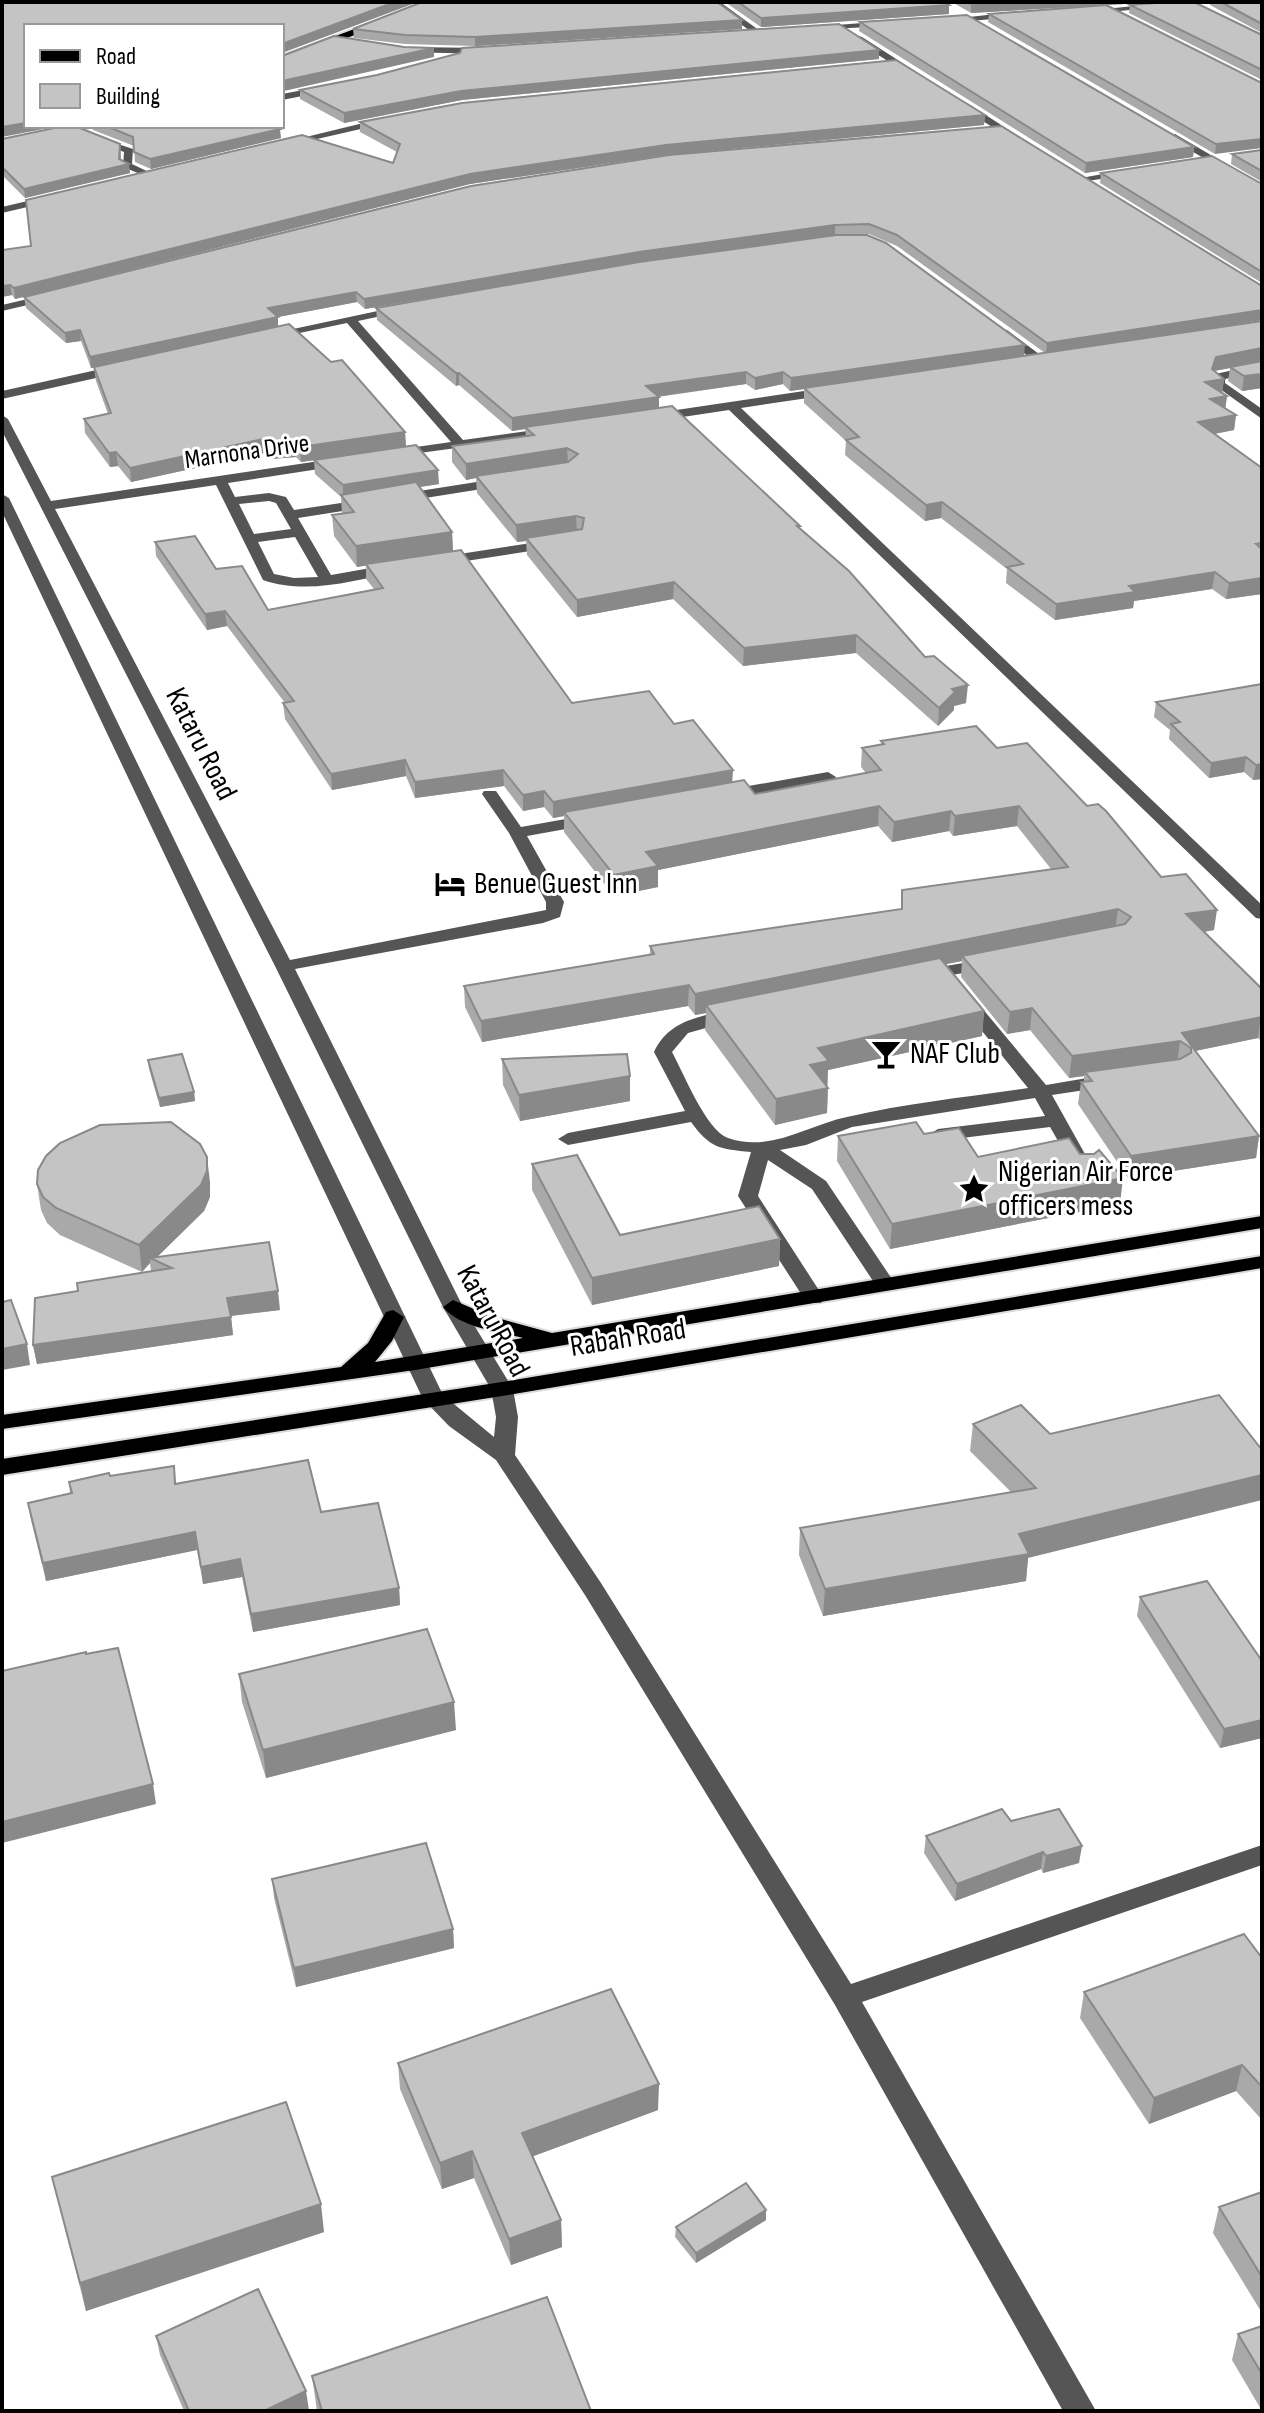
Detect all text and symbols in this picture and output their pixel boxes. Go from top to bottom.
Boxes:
legend [24,24,284,128]
text: Road [96,42,136,71]
text: Building [96,82,160,111]
street label: Marnona Drive [183,428,311,476]
street label: Kataru Road [157,682,245,806]
place label: Benue Guest Inn [474,866,638,902]
hotel icon: Benue Guest Inn [433,867,467,901]
place label: NAF Club [910,1036,1000,1072]
bar icon: NAF Club [869,1037,903,1071]
place label: Nigerian Air Force officers mess [998,1154,1173,1224]
place icon: Nigerian Air Force officers mess [957,1172,991,1206]
street label: Kataru Road [449,1259,537,1383]
street label: Rabah Road [568,1311,688,1365]

